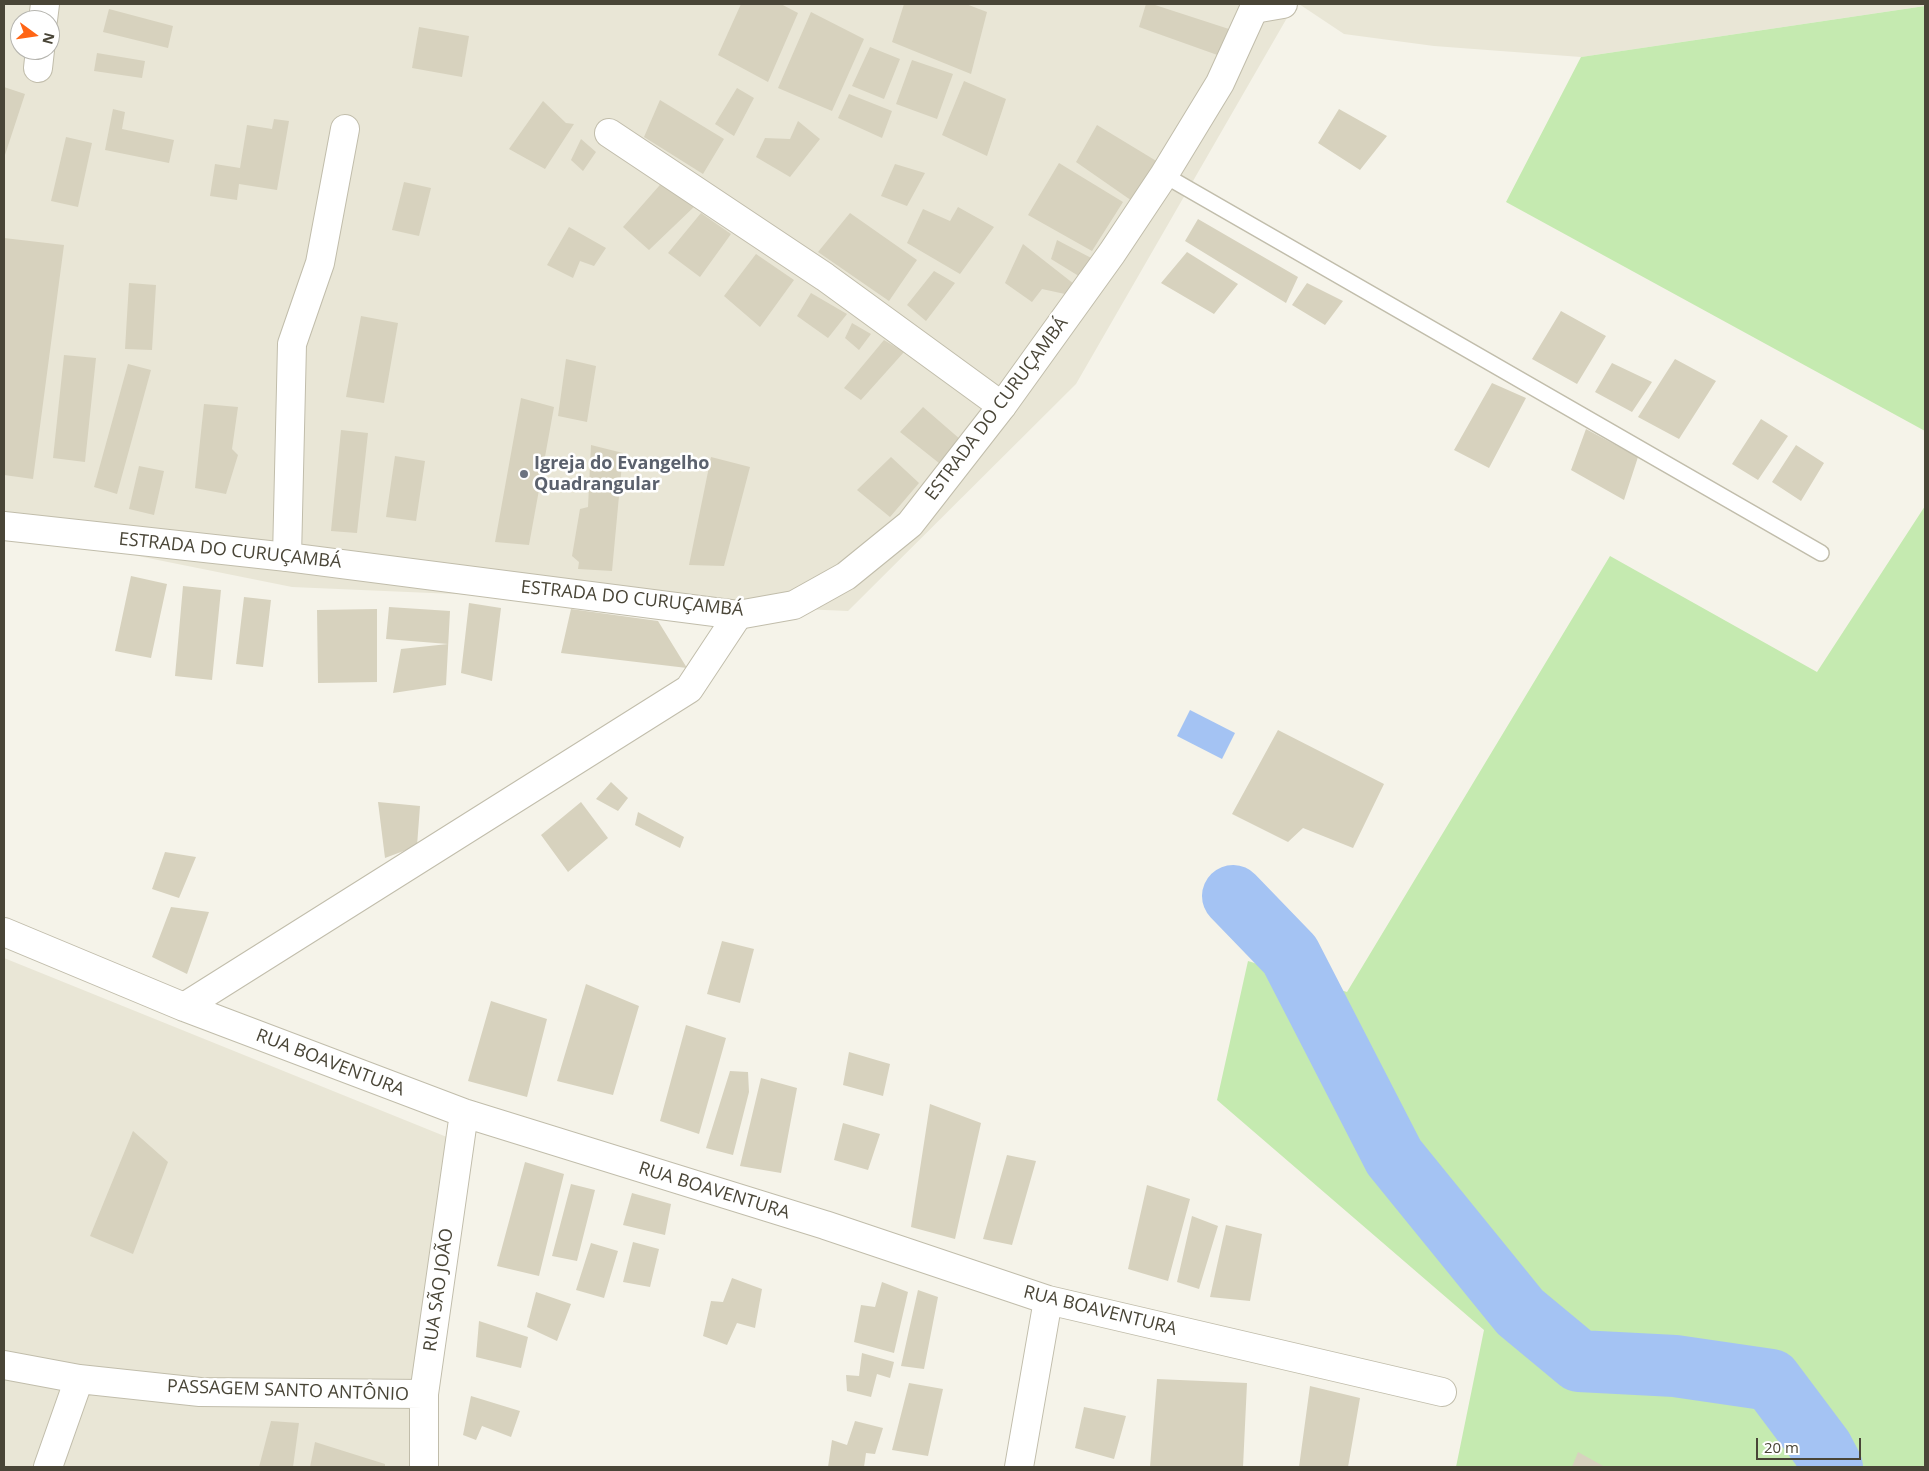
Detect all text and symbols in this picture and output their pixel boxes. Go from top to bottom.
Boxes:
north arrow [10,10,60,60]
text: N [38,31,60,46]
street label: ESTRADA DO CURUÇAMBÁ [921,313,1073,505]
place label: Igreja do Evangelho Quadrangular [534,453,709,496]
marker: Igreja do Evangelho Quadrangular [518,468,530,480]
street label: ESTRADA DO CURUÇAMBÁ [118,529,342,573]
street label: ESTRADA DO CURUÇAMBÁ [520,577,744,621]
street label: RUA BOAVENTURA [253,1025,407,1101]
street label: RUA BOAVENTURA [636,1158,792,1224]
street label: RUA SÃO JOÃO [420,1227,458,1353]
street label: RUA BOAVENTURA [1021,1282,1179,1340]
street label: PASSAGEM SANTO ANTÔNIO [167,1376,409,1406]
scale bar [1759,1428,1864,1460]
text: 20 m [1764,1437,1799,1457]

